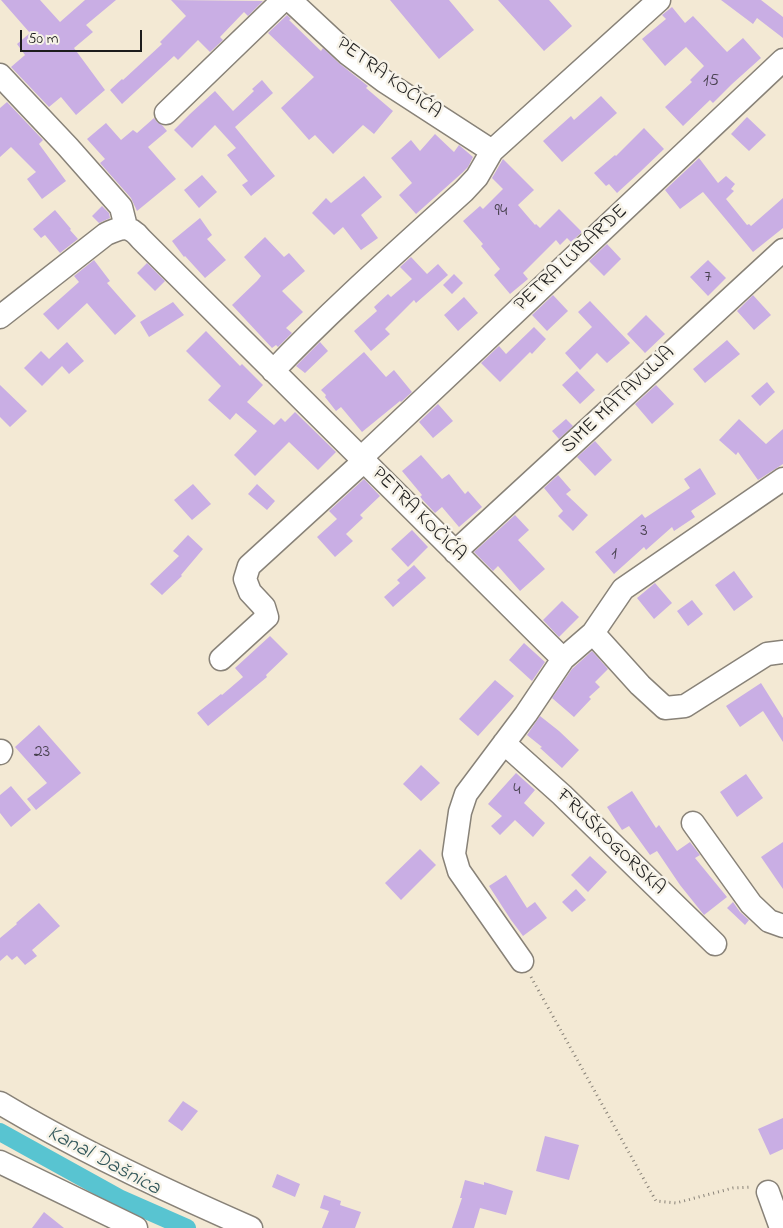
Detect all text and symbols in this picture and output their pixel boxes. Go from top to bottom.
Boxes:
scale bar [22,20,145,52]
text: 50 m [28,28,58,50]
street label: PETRA KOČIĆA [331,33,445,125]
house number: 15 [703,71,719,93]
street label: PETRA LUBARDE [510,200,634,318]
house number: 94 [495,201,507,223]
house number: 7 [704,267,712,289]
street label: SIME MATAVULJA [557,342,681,460]
street label: PETRA KOČIĆA [366,463,470,567]
house number: 3 [640,521,648,543]
house number: 1 [611,544,617,566]
house number: 23 [34,742,50,764]
house number: 4 [513,780,521,802]
street label: FRUŠKOGORSKA [551,785,669,901]
water label: Kanal Dašnica [42,1122,164,1202]

